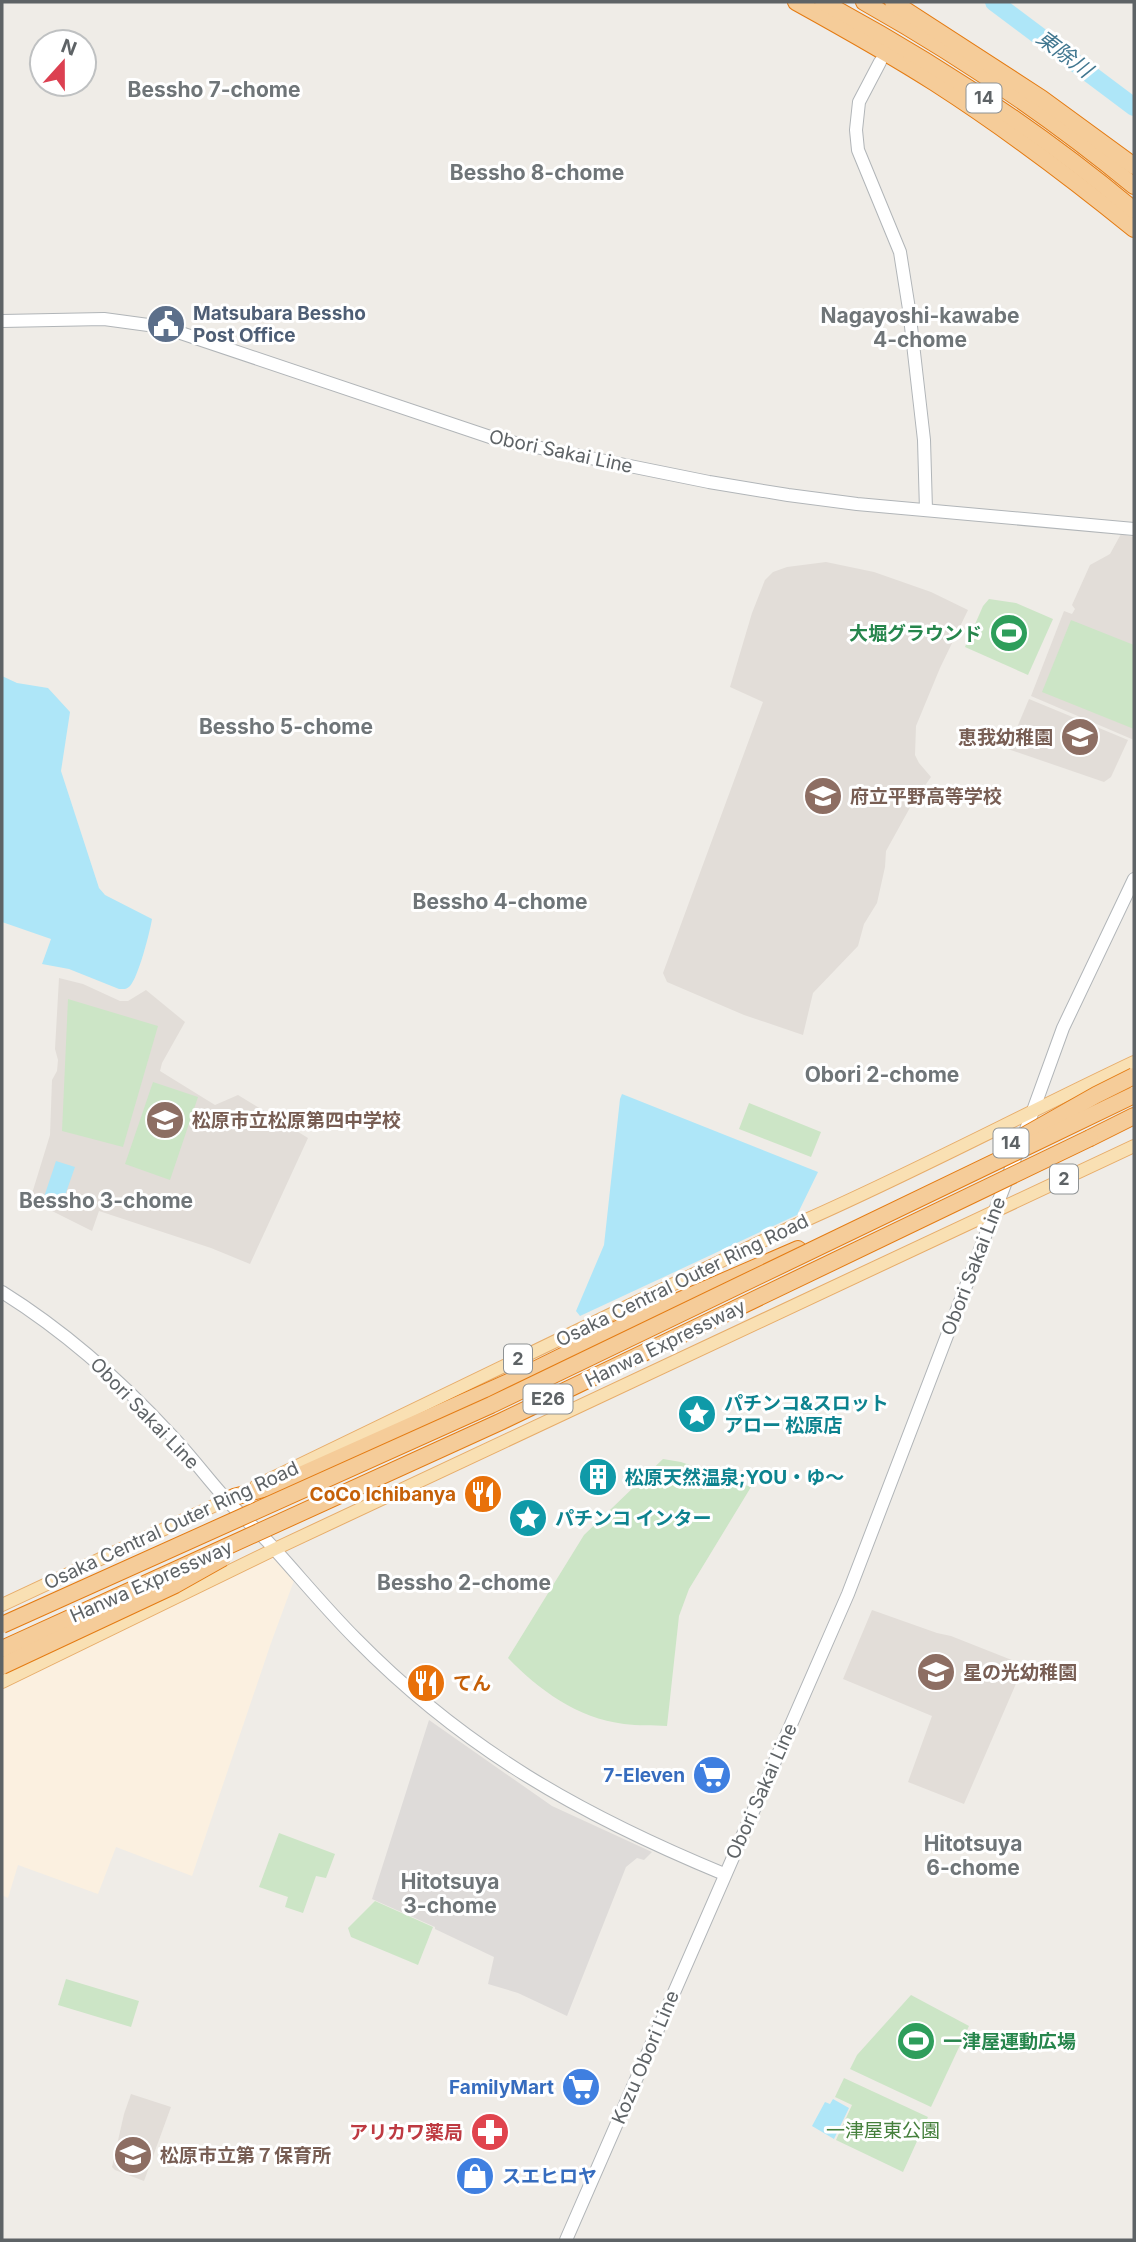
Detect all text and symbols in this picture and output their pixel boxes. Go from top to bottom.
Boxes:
water label: 東除川 [1032,25,1099,84]
north arrow [28,28,98,98]
text: N [58,34,80,61]
district label: Bessho 7-chome [128,77,300,102]
road number: 14 [967,84,1002,113]
district label: Bessho 8-chome [450,160,624,185]
place label: Matsubara Bessho Post Office [193,302,366,347]
public building icon: Matsubara Bessho Post Office [145,303,187,345]
district label: Nagayoshi-kawabe 4-chome [821,303,1019,352]
street label: Obori Sakai Line [487,425,635,478]
sports icon: 大堀グラウンド [988,612,1030,654]
place label: 大堀グラウンド [849,622,982,645]
district label: Bessho 5-chome [199,714,373,739]
school or university icon: 恵我幼稚園 [1059,716,1101,758]
place label: 恵我幼稚園 [958,726,1053,749]
school or university icon: 府立平野高等学校 [802,775,844,817]
place label: 府立平野高等学校 [850,785,1002,808]
district label: Bessho 4-chome [413,889,587,914]
district label: Obori 2-chome [805,1062,959,1087]
school or university icon: 松原市立松原第四中学校 [144,1099,186,1141]
place label: 松原市立松原第四中学校 [192,1109,401,1132]
road number: 14 [993,1128,1028,1158]
road number: 2 [1050,1164,1078,1194]
district label: Bessho 3-chome [19,1188,193,1213]
street label: Obori Sakai Line [936,1194,1010,1339]
street label: Osaka Central Outer Ring Road [552,1209,812,1352]
street label: Hanwa Expressway [581,1294,749,1392]
road number: 2 [504,1344,532,1374]
street label: Obori Sakai Line [85,1353,204,1474]
road number: E26 [524,1384,572,1414]
place label: パチンコ&スロット アロー 松原店 [724,1392,889,1437]
place icon: パチンコ&スロット アロー 松原店 [676,1393,718,1435]
street label: Osaka Central Outer Ring Road [40,1456,302,1595]
building icon: 松原天然温泉;YOU・ゆ〜 [577,1456,619,1498]
place label: 松原天然温泉;YOU・ゆ〜 [625,1466,844,1489]
restaurant icon: CoCo Ichibanya [462,1473,504,1515]
place label: CoCo Ichibanya [310,1483,456,1506]
place icon: パチンコ インター [507,1497,549,1539]
place label: パチンコ インター [555,1507,712,1530]
street label: Hanwa Expressway [66,1535,236,1628]
district label: Bessho 2-chome [377,1570,551,1595]
school or university icon: 星の光幼稚園 [915,1651,957,1693]
place label: 星の光幼稚園 [963,1661,1077,1684]
restaurant icon: てん [405,1662,447,1704]
place label: てん [453,1672,491,1695]
street label: Obori Sakai Line [721,1720,802,1863]
supermarket icon: 7-Eleven [691,1754,733,1796]
place label: 7-Eleven [603,1764,685,1787]
district label: Hitotsuya 6-chome [924,1831,1022,1880]
district label: Hitotsuya 3-chome [401,1869,499,1918]
street label: Kozu Obori Line [607,1987,684,2127]
sports icon: 一津屋運動広場 [895,2020,937,2062]
place label: 一津屋運動広場 [943,2030,1076,2053]
supermarket icon: FamilyMart [560,2066,602,2108]
place label: FamilyMart [449,2076,554,2099]
pharmacy icon: アリカワ薬局 [469,2111,511,2153]
park label: 一津屋東公園 [826,2119,940,2142]
place label: アリカワ薬局 [349,2121,463,2144]
school or university icon: 松原市立第７保育所 [112,2134,154,2176]
place label: 松原市立第７保育所 [160,2144,331,2167]
shop icon: スエヒロヤ [454,2155,496,2197]
place label: スエヒロヤ [502,2165,597,2188]

